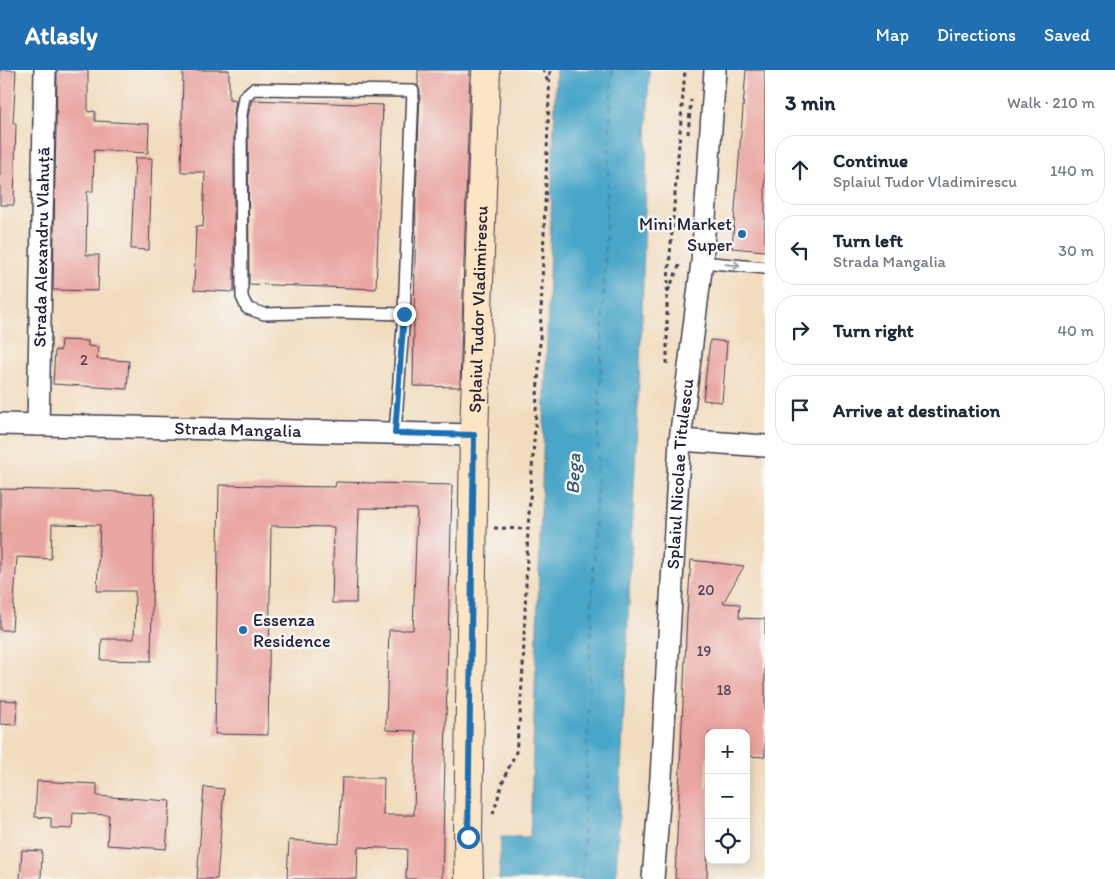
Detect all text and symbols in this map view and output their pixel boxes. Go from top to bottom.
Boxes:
text: Atlasly [25,21,98,50]
text: Map [876,24,909,46]
text: Directions [937,24,1016,46]
text: Saved [1044,24,1090,46]
text: 3 min [785,90,835,115]
text: Walk · 210 m [1007,93,1095,112]
street label: Strada Alexandru Vlahuță [29,146,54,348]
text: Continue [833,149,908,172]
icon: ahead [786,156,814,184]
text: 140 m [1050,161,1094,180]
text: Splaiul Tudor Vladimirescu [833,172,1017,191]
street label: Splaiul Tudor Vladimirescu [464,205,493,413]
place label: Mini Market Super [639,213,732,256]
marker: Mini Market Super [736,228,748,240]
text: Turn left [833,229,903,252]
icon: left [786,236,814,264]
text: 30 m [1058,241,1094,260]
text: Strada Mangalia [833,252,946,271]
one-way arrow [725,260,741,270]
route end [393,303,416,326]
icon: right [786,316,814,344]
text: Turn right [833,319,914,342]
text: 40 m [1057,321,1094,340]
house number: 2 [80,351,88,369]
street label: Splaiul Nicolae Titulescu [662,377,698,570]
icon: arrive [786,396,814,424]
text: Arrive at destination [833,399,1000,422]
street label: Strada Mangalia [174,417,302,442]
water label: Bega [561,453,585,495]
house number: 20 [697,581,715,599]
place label: Essenza Residence [253,609,331,652]
marker: Essenza Residence [237,624,249,636]
house number: 19 [697,642,712,660]
house number: 18 [716,681,732,699]
map controls [705,729,750,864]
button: + [705,729,750,774]
button: − [705,774,750,819]
button: locate [705,819,750,864]
route start [457,826,480,849]

